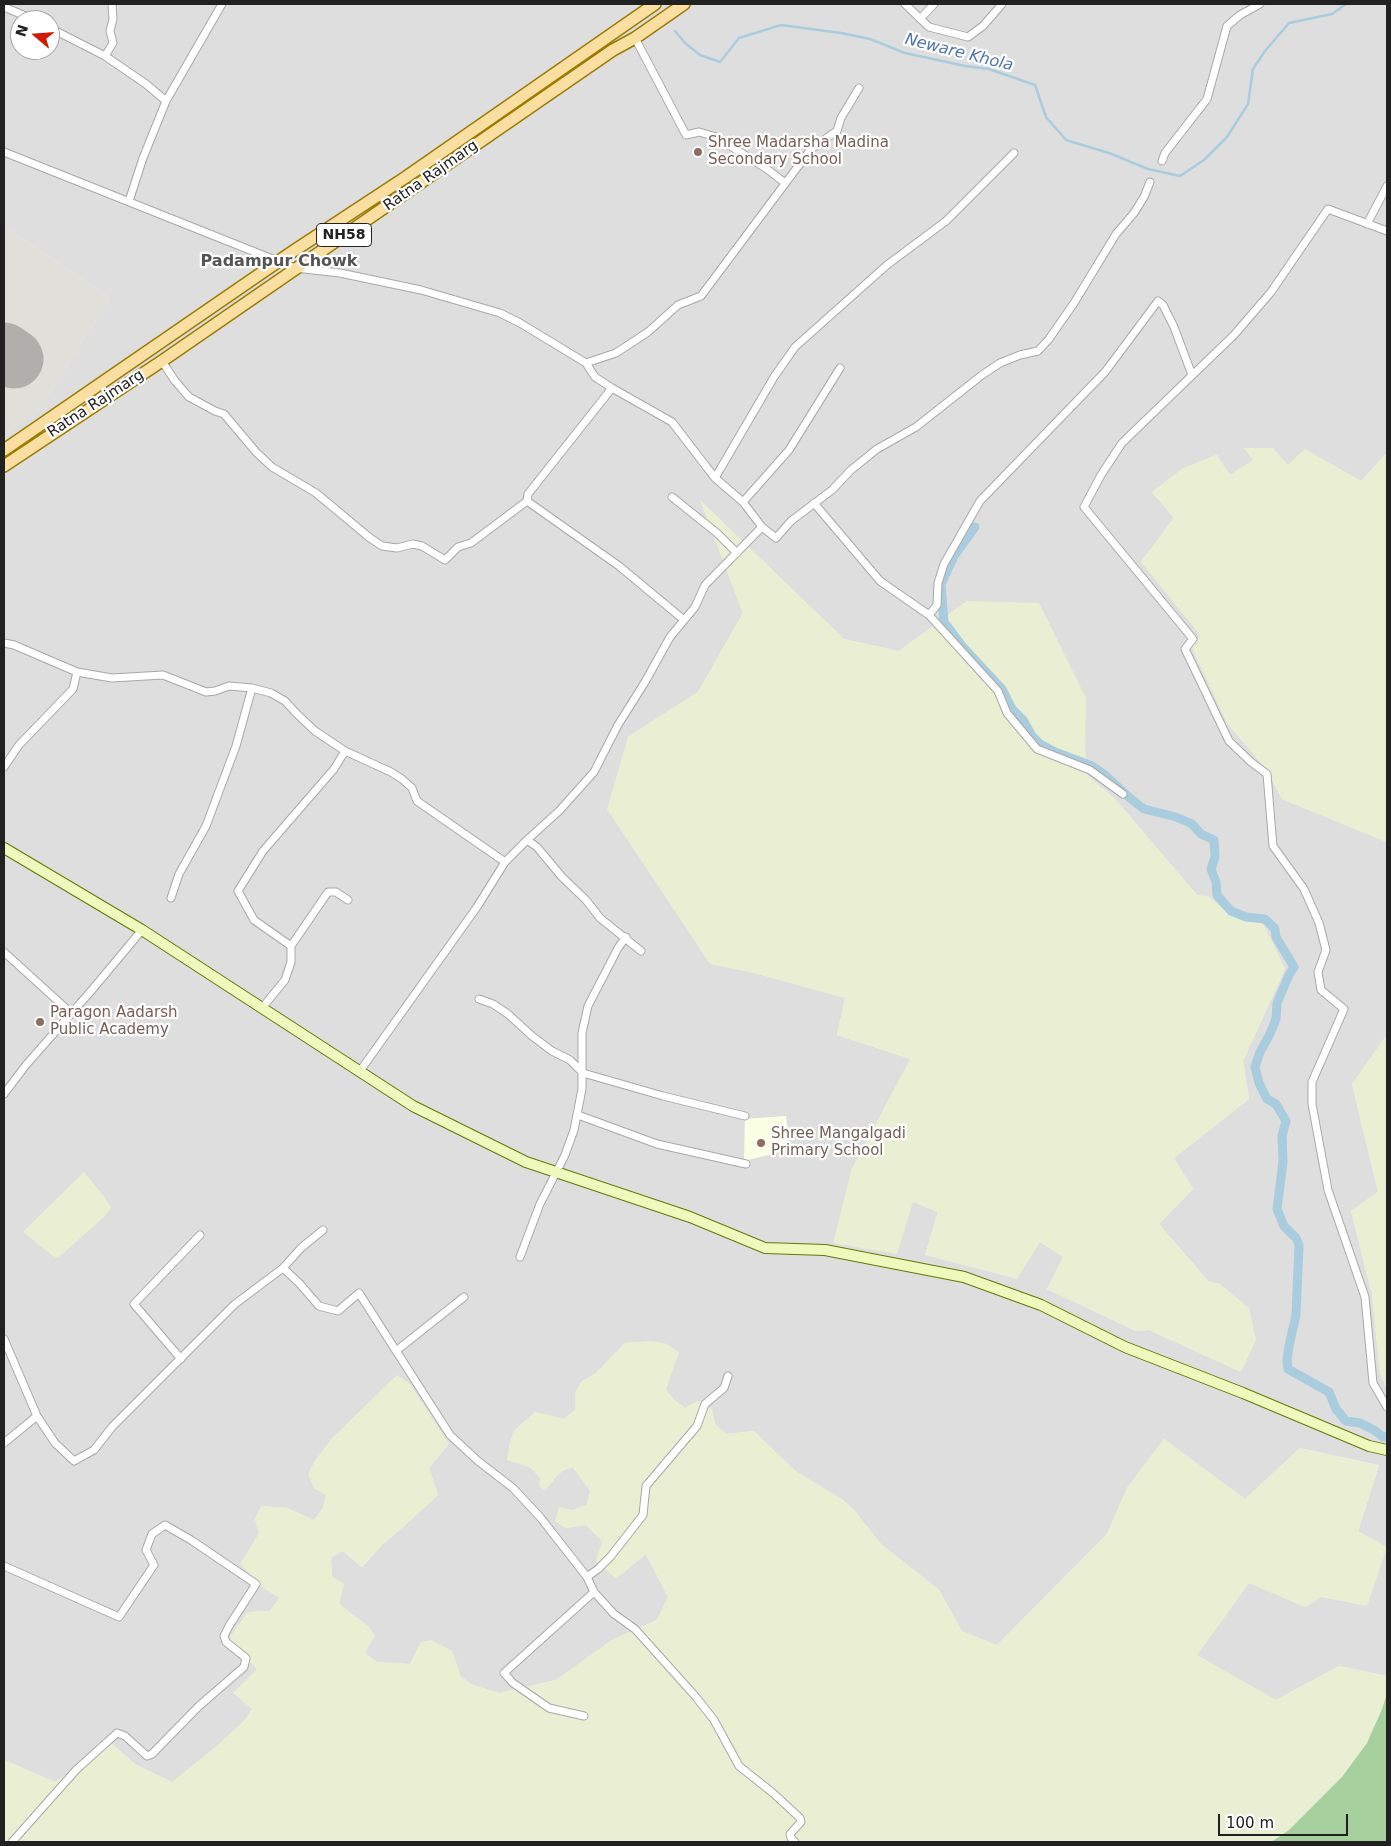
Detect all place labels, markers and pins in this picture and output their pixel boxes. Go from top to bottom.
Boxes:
place label: Shree Madarsha Madina Secondary School [708,134,889,169]
marker: Shree Madarsha Madina Secondary School [692,146,704,158]
place label: Paragon Aadarsh Public Academy [50,1004,178,1039]
marker: Paragon Aadarsh Public Academy [34,1016,46,1028]
place label: Shree Mangalgadi Primary School [771,1125,906,1160]
marker: Shree Mangalgadi Primary School [755,1137,767,1149]

